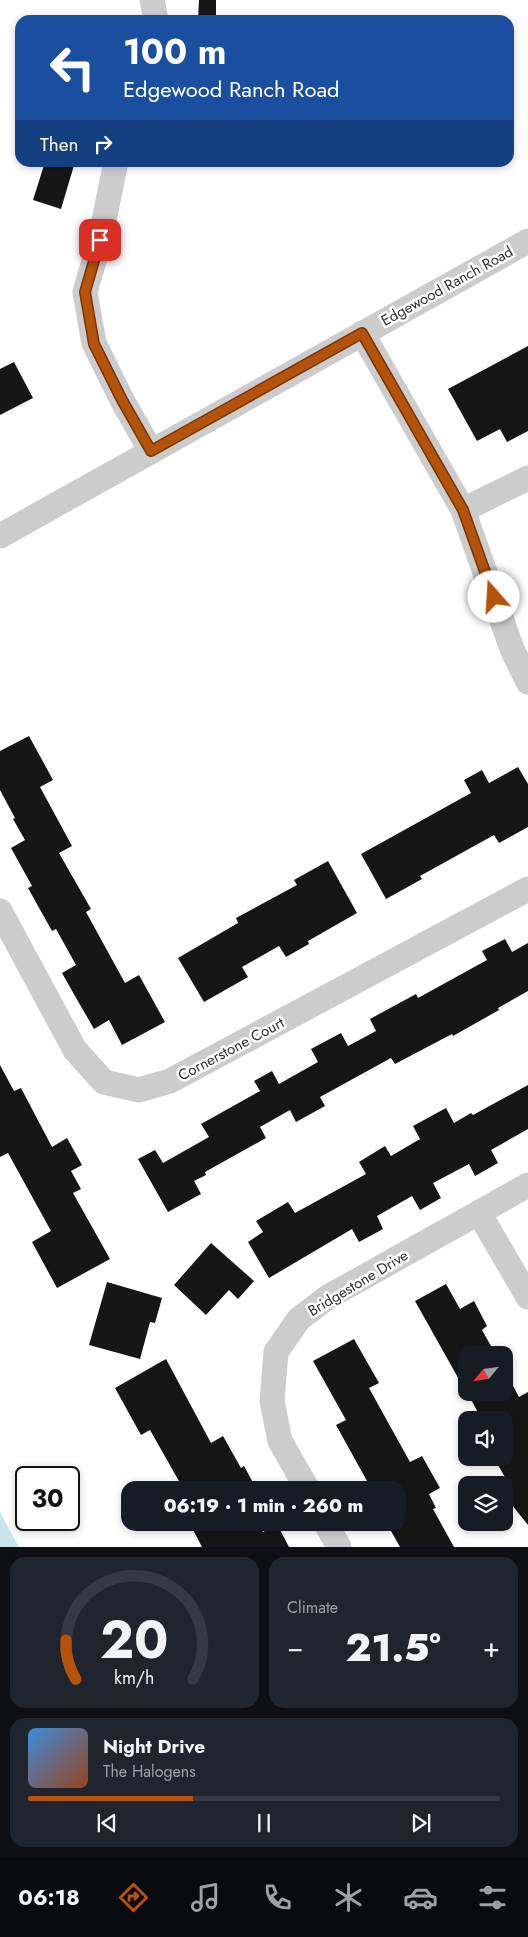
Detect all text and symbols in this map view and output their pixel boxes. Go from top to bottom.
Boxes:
text: 100 m [123,27,226,77]
icon: left [40,35,105,100]
text: Edgewood Ranch Road [123,73,340,105]
icon: right [89,130,117,158]
text: Then [40,131,79,158]
pin [79,219,121,261]
icon: arrive [86,226,114,254]
street label: Edgewood Ranch Road [377,241,517,331]
position arrow [467,570,519,622]
street label: Cornerstone Court [174,1012,288,1086]
street label: Bridgestone Drive [304,1244,413,1322]
north arrow [458,1346,512,1401]
map controls [458,1346,513,1531]
button: sound [458,1411,513,1466]
speed limit sign: 30 [15,1466,80,1531]
button: layers [458,1476,513,1531]
text: 06:19 · 1 min · 260 m [164,1492,363,1519]
text: Climate [287,1596,338,1619]
text: 20 [100,1602,169,1678]
text: 21.5° [345,1620,441,1675]
text: − [287,1627,304,1668]
text: + [483,1627,500,1668]
text: km/h [114,1665,155,1691]
text: Night Drive [103,1733,205,1760]
text: The Halogens [103,1760,196,1783]
icon: previous [93,1809,121,1837]
icon: pause [250,1809,278,1837]
icon: next [407,1809,435,1837]
icon: directions [116,1880,151,1915]
icon: music [188,1880,223,1915]
icon: phone [260,1880,295,1915]
icon: climate [331,1880,366,1915]
icon: car [403,1880,438,1915]
icon: filters [475,1880,510,1915]
text: 06:18 [18,1881,80,1913]

